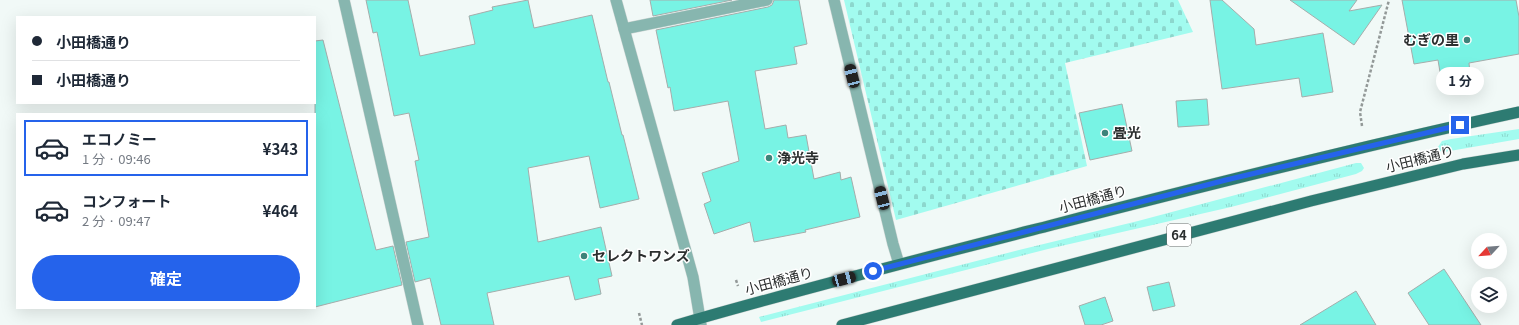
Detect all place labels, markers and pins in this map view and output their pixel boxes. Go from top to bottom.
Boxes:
place label: むぎの里 [1403,29,1459,49]
marker: むぎの里 [1462,35,1472,45]
place label: 畳光 [1113,122,1141,142]
marker: 畳光 [1100,128,1110,138]
place label: 浄光寺 [777,147,819,167]
marker: 浄光寺 [764,153,774,163]
place label: セレクトワンズ [592,245,690,265]
marker: セレクトワンズ [579,251,589,261]

